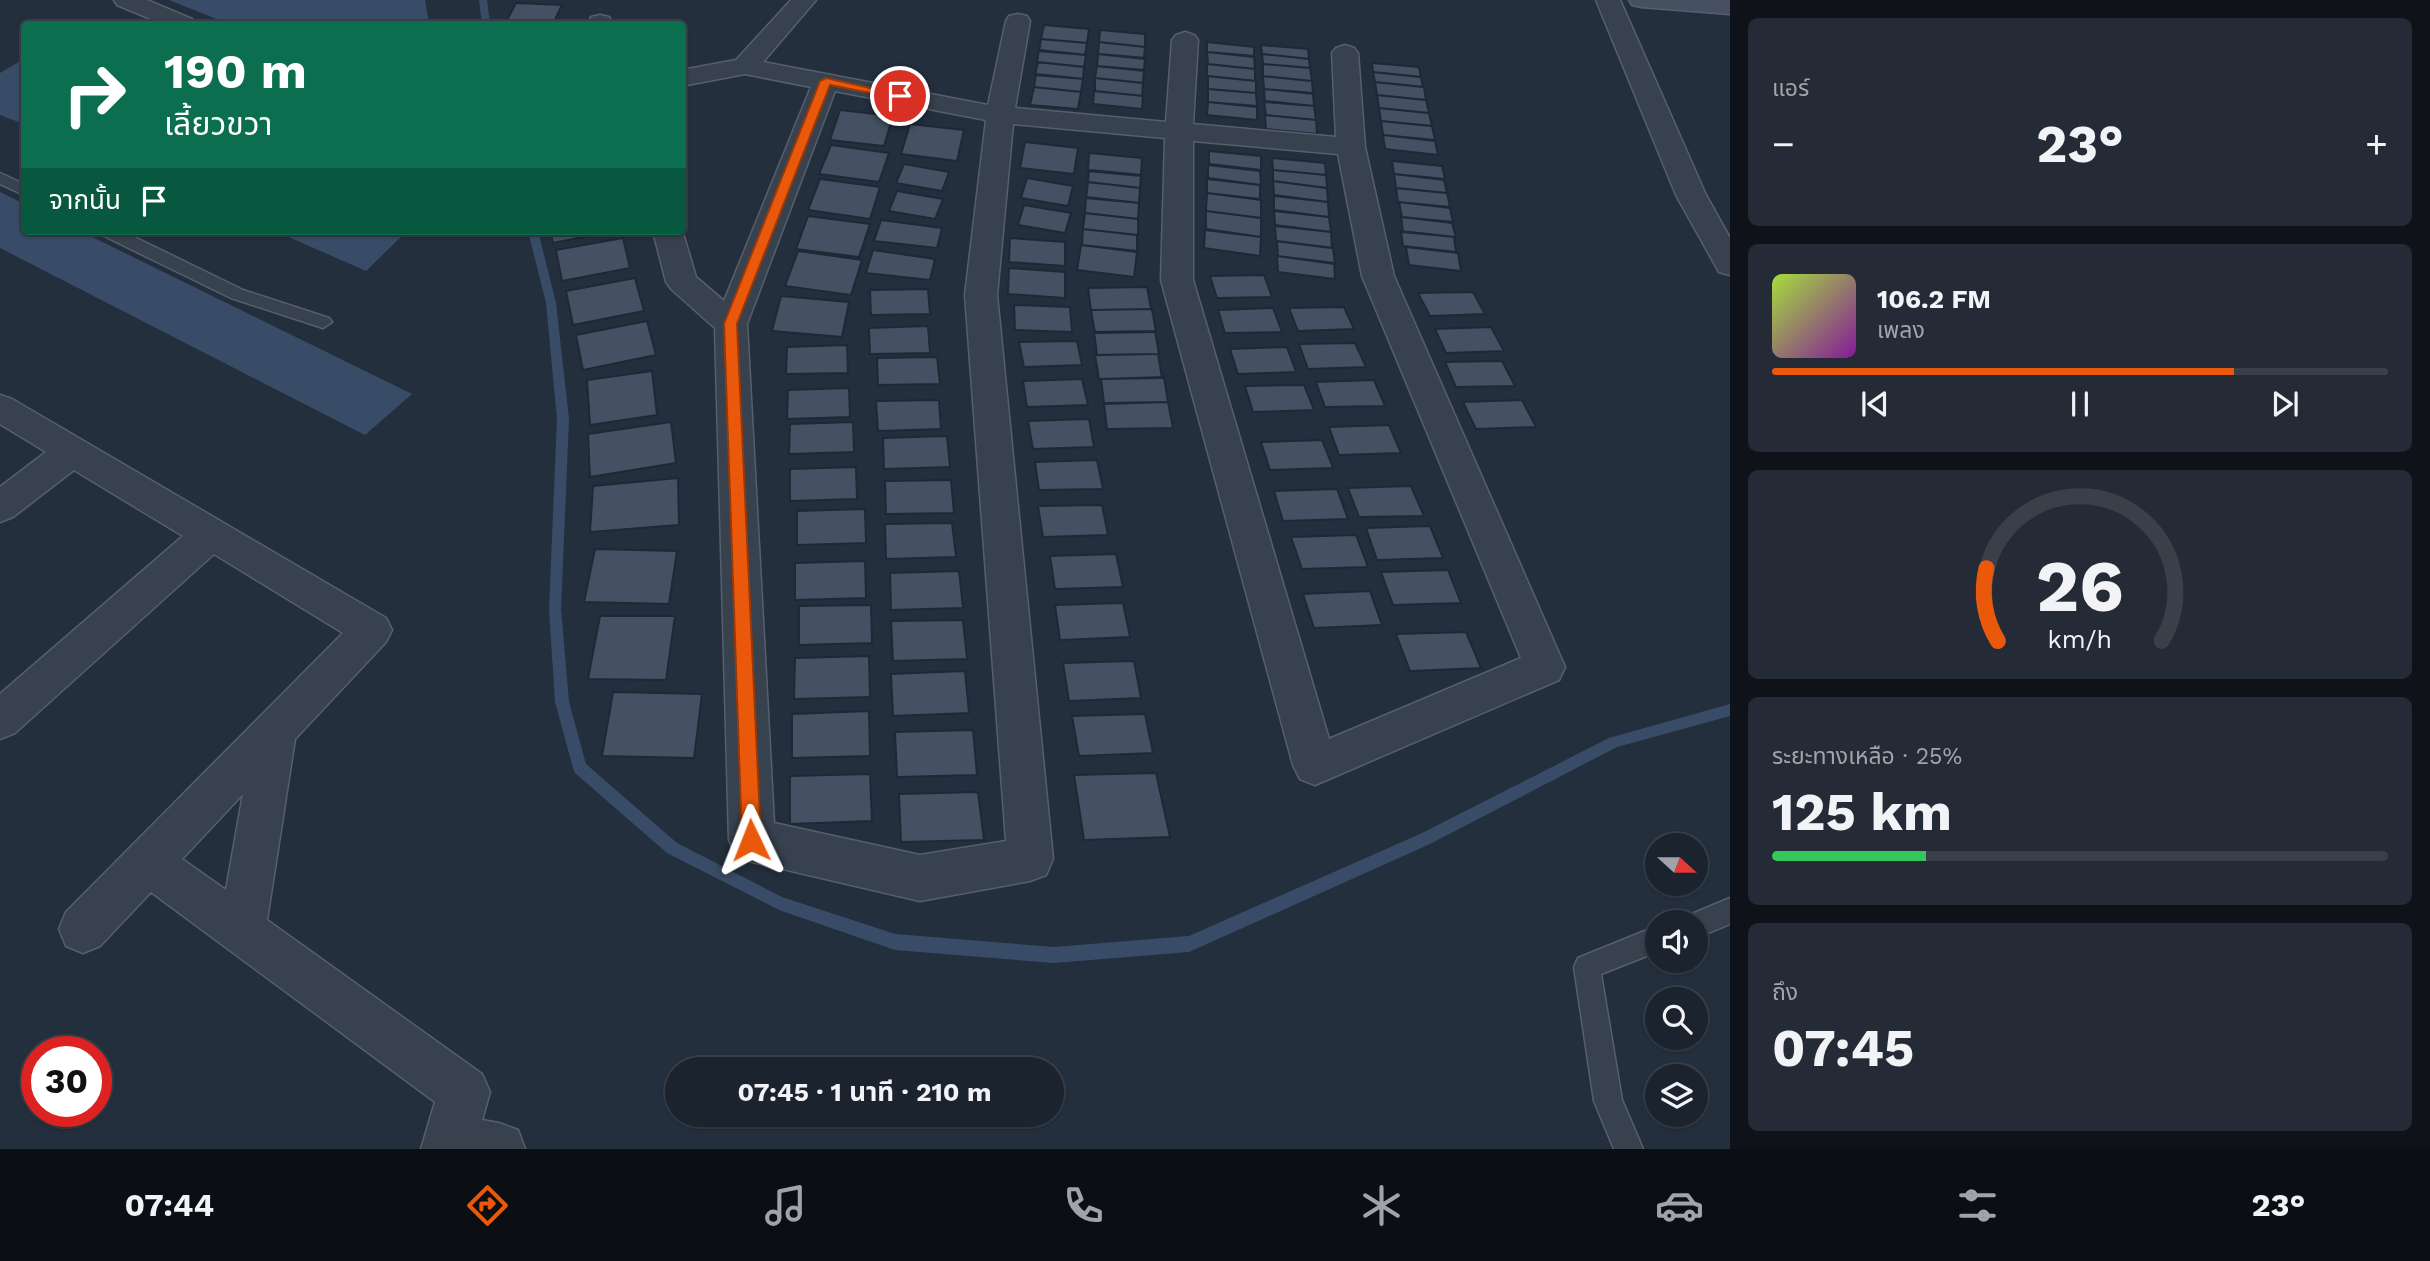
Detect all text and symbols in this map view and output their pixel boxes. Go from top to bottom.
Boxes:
text: 190 m [164,42,307,100]
icon: right [49,49,140,140]
pin [870,66,930,126]
text: แอร์ [1772,75,1809,102]
icon: arrive [881,77,919,115]
text: เลี้ยวขวา [164,105,272,143]
text: 23° [2036,114,2124,175]
text: − [1772,122,1795,166]
text: + [2365,122,2388,166]
icon: arrive [135,182,173,220]
text: จากนั้น [49,185,121,215]
text: 106.2 FM [1877,284,1991,314]
text: เพลง [1877,317,1925,344]
icon: previous [1856,385,1894,423]
icon: pause [2061,385,2099,423]
icon: next [2266,385,2304,423]
text: 26 [2036,543,2124,629]
text: km/h [2048,624,2112,653]
text: ระยะทางเหลือ · 25% [1772,743,1962,770]
text: 125 km [1772,782,1952,843]
position arrow [714,803,788,877]
north arrow [1645,833,1708,896]
map controls [1645,833,1708,1127]
button: sound [1645,910,1708,973]
text: ถึง [1772,979,1798,1006]
button: search [1645,987,1708,1050]
text: 07:45 [1772,1018,1914,1079]
speed limit sign: 30 [21,1036,112,1127]
button: layers [1645,1064,1708,1127]
text: 07:45 · 1 นาที · 210 m [738,1077,991,1107]
icon: directions [463,1181,512,1230]
icon: music [761,1181,810,1230]
icon: phone [1059,1181,1108,1230]
icon: climate [1357,1181,1406,1230]
icon: car [1655,1181,1704,1230]
icon: filters [1953,1181,2002,1230]
text: 07:44 [125,1186,214,1224]
text: 23° [2252,1186,2305,1224]

